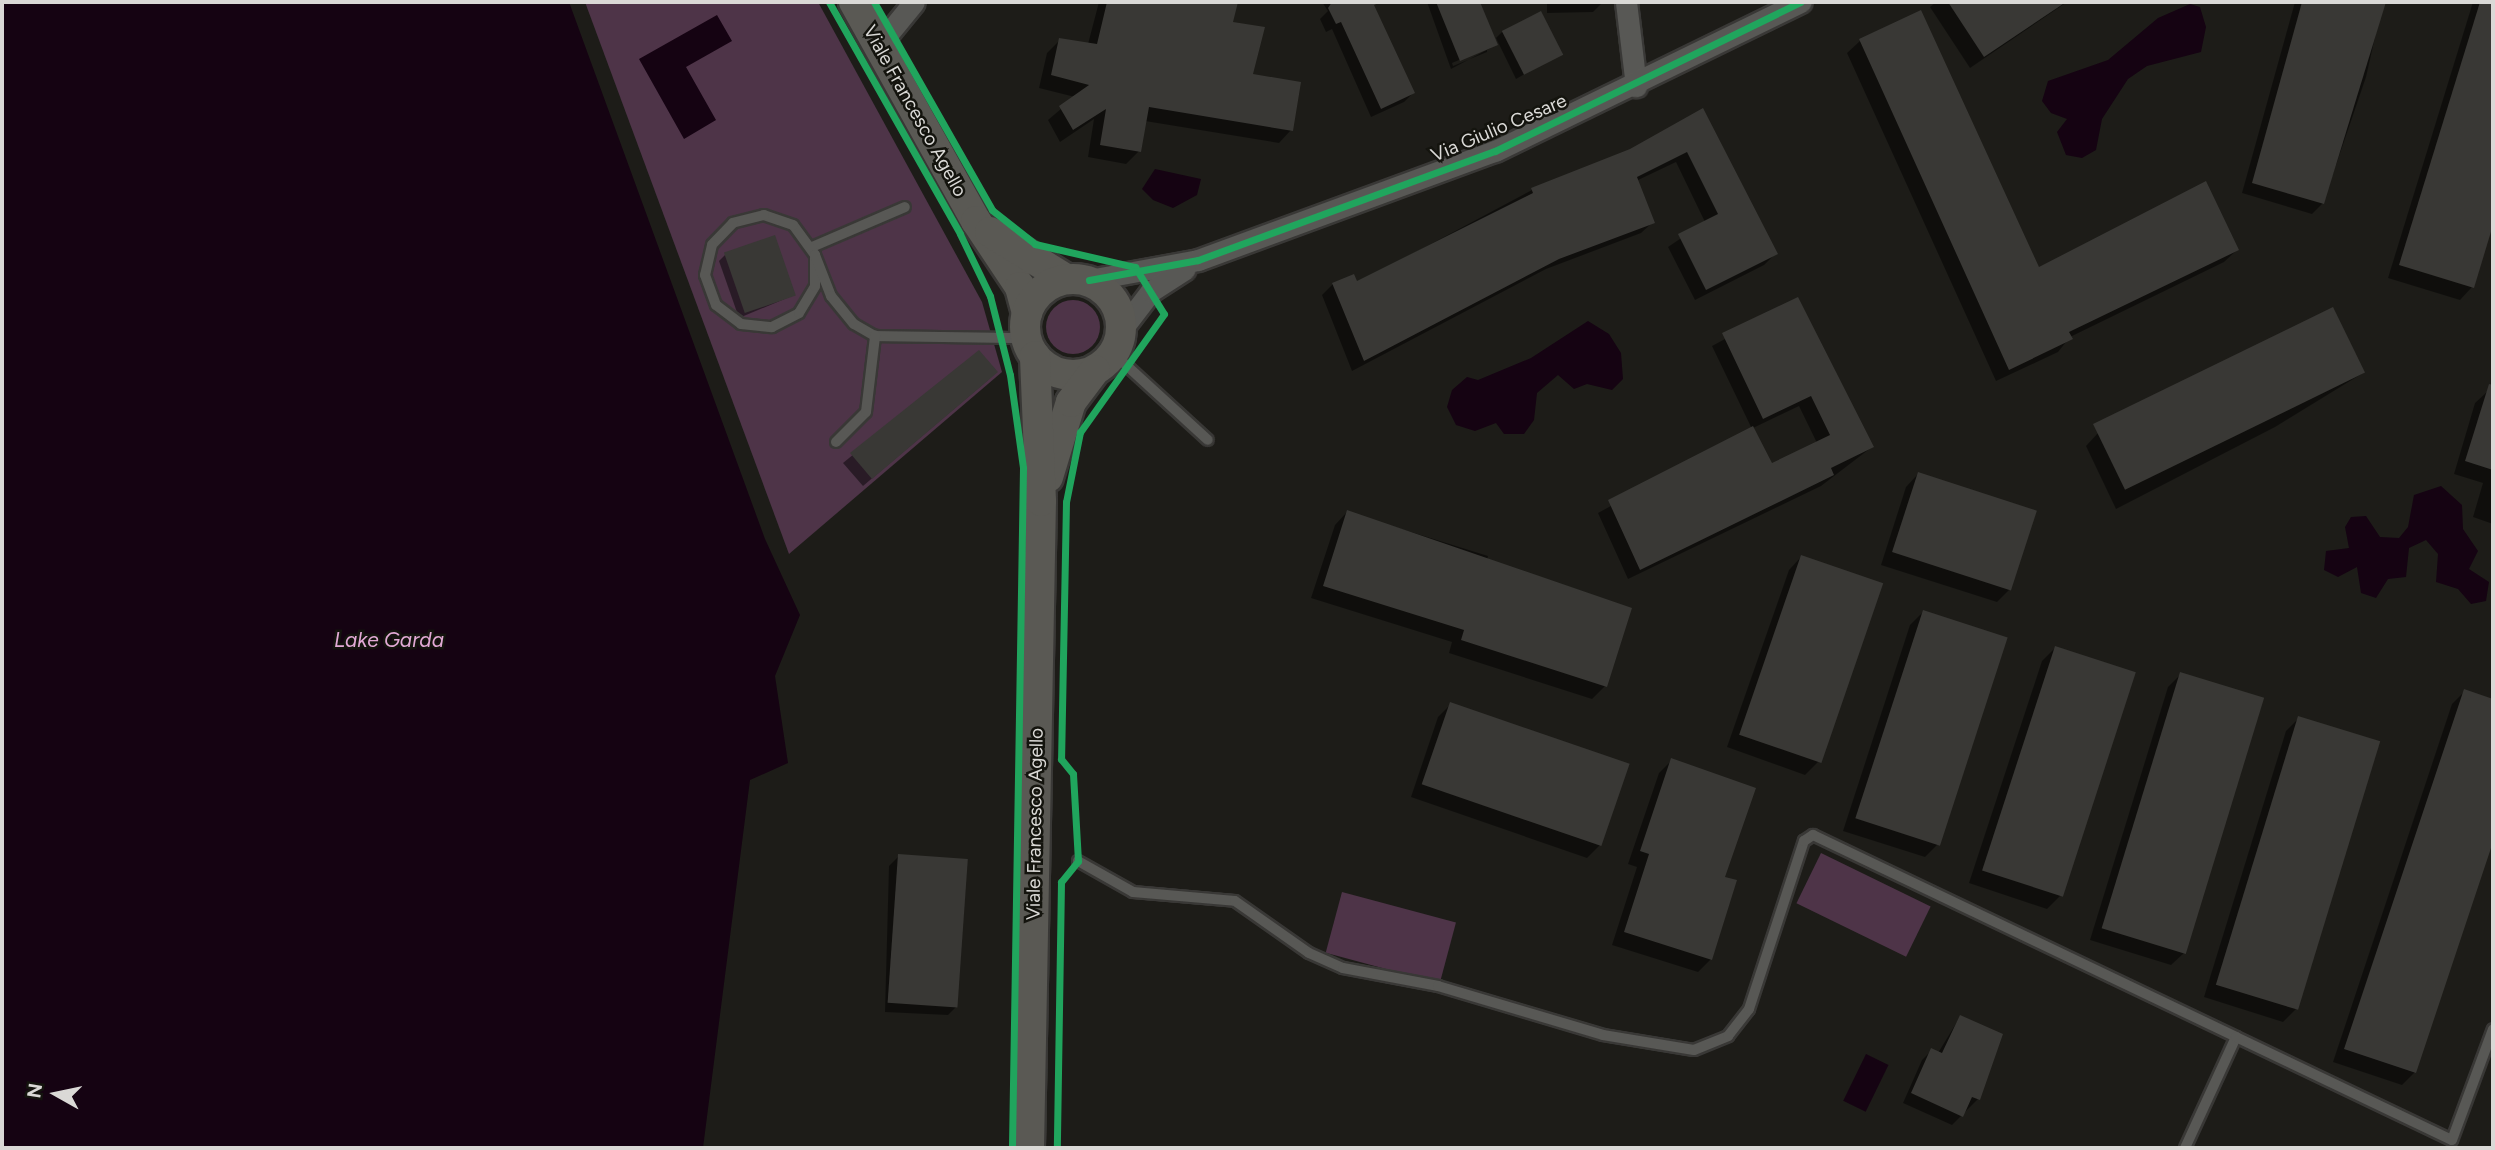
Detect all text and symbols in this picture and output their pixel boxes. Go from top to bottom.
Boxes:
street label: Viale Francesco Agello [858,21,972,201]
street label: Via Giulio Cesare [1428,89,1570,167]
water label: Lake Garda [334,627,444,653]
street label: Viale Francesco Agello [1022,728,1048,920]
north arrow [21,1059,91,1129]
text: N [22,1082,47,1100]

